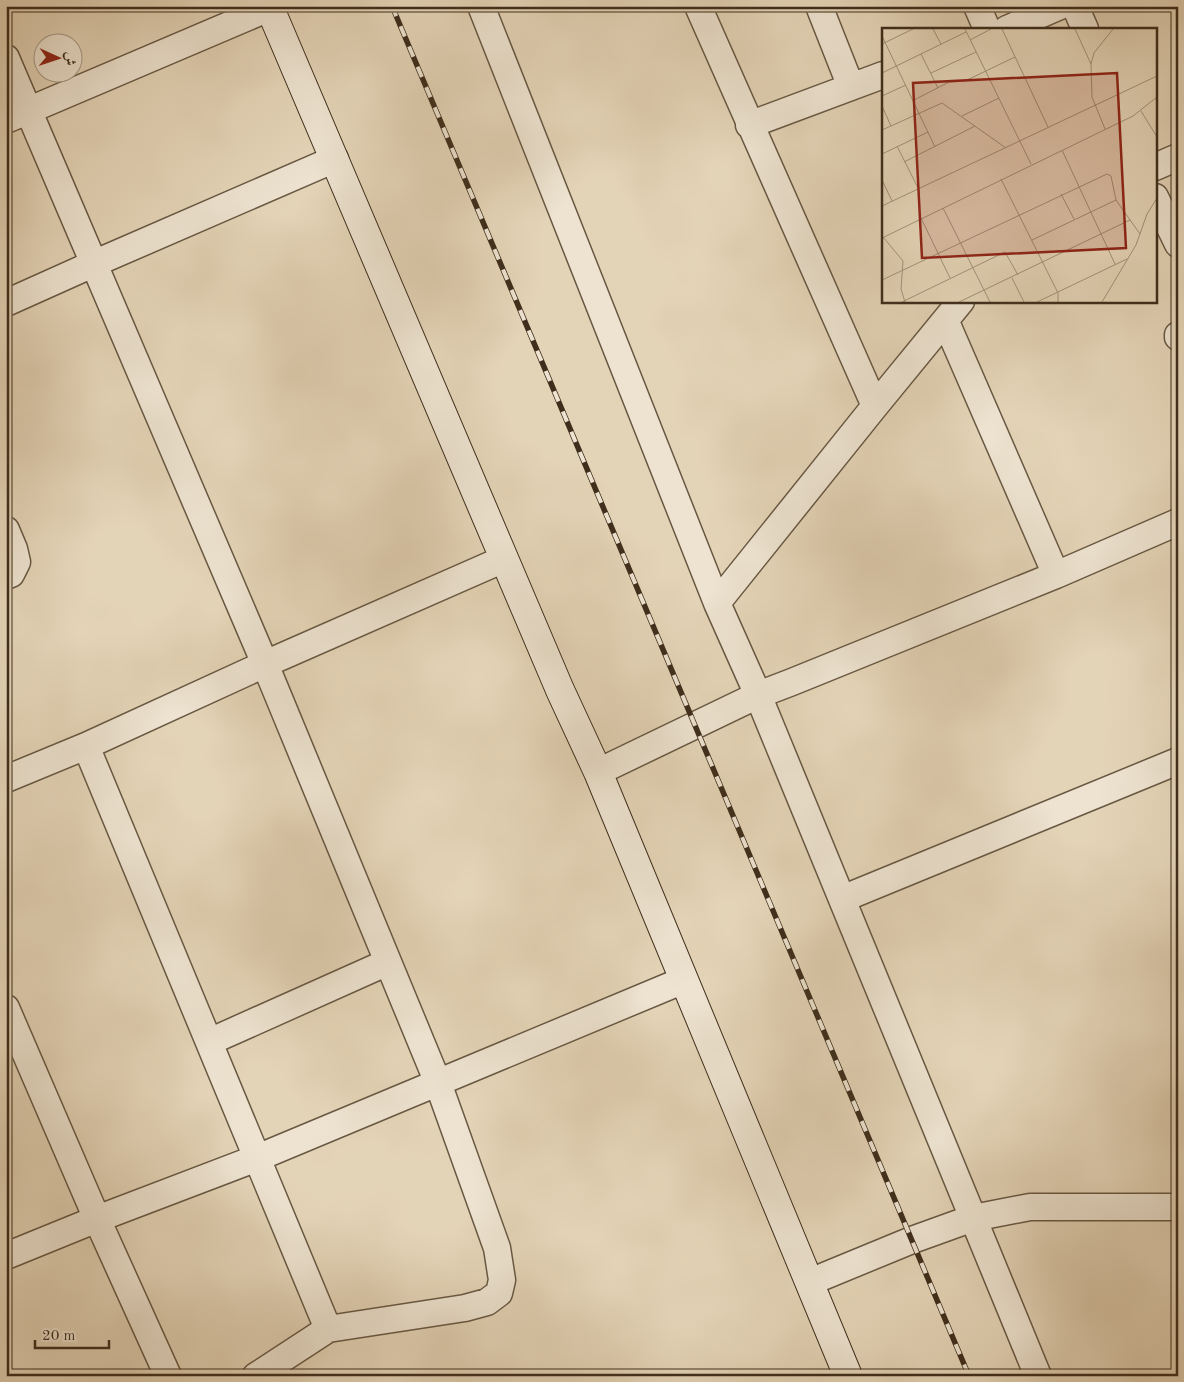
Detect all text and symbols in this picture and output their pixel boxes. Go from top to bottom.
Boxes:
inset map [882,28,1156,302]
north arrow [32,32,82,82]
text: ش [63,51,77,66]
scale bar [35,1317,109,1349]
text: 20 m [42,1329,76,1344]

